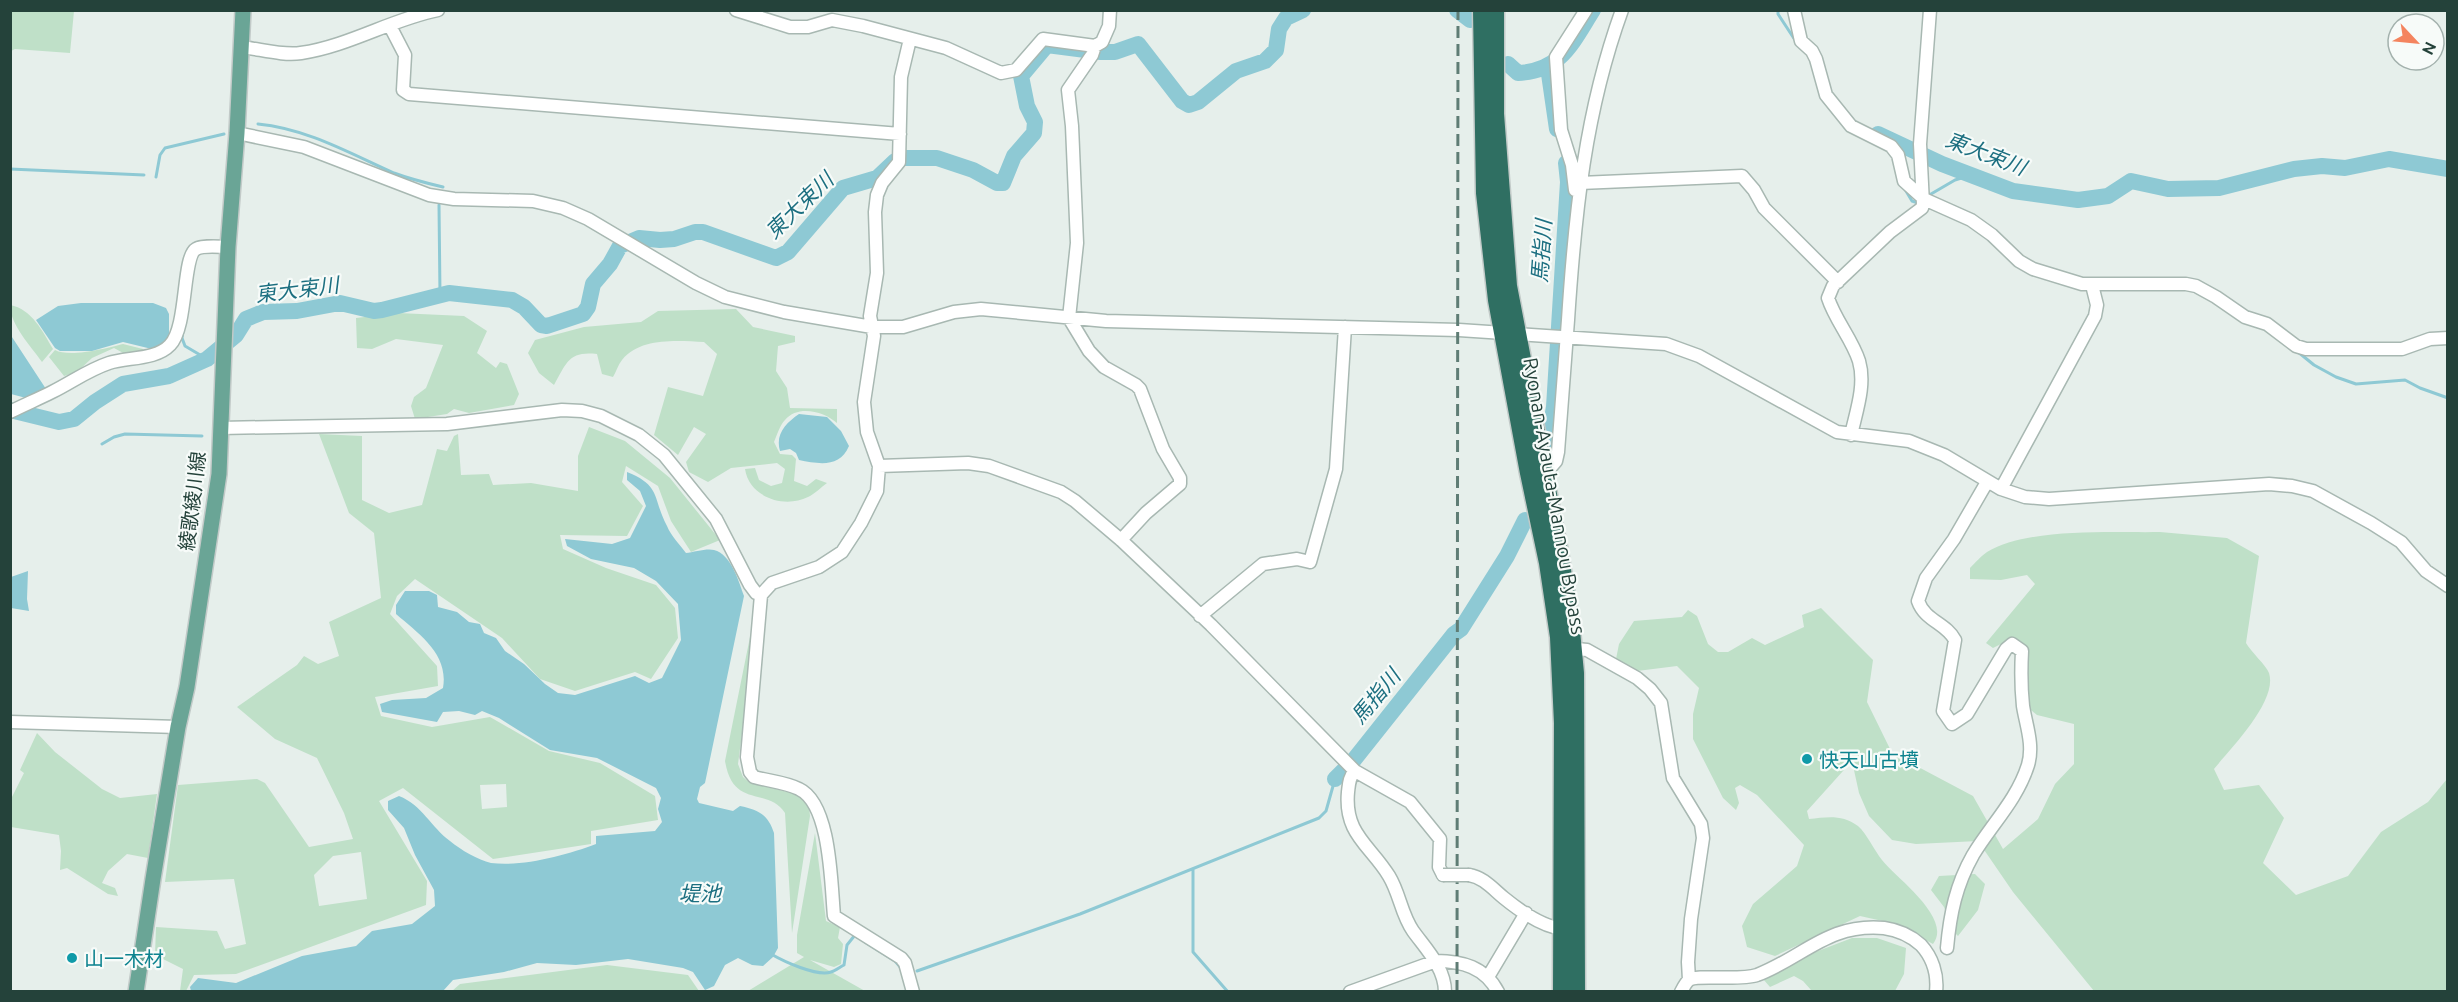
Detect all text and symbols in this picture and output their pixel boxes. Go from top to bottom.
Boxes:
north arrow [2386,12,2446,72]
text: N [2419,39,2440,58]
water label: 東大束川 [1942,127,2031,180]
water label: 東大束川 [760,166,839,243]
water label: 馬指川 [1527,217,1555,283]
water label: 東大束川 [254,272,342,306]
street label: Ryonan-Ayauta-Mannou Bypass [1519,356,1591,636]
street label: 綾歌綾川線 [174,450,210,552]
water label: 馬指川 [1346,663,1406,728]
place label: 快天山古墳 [1819,748,1919,771]
marker: 快天山古墳 [1800,752,1814,766]
water label: 堤池 [679,881,723,905]
place label: 山一木材 [84,947,164,970]
marker: 山一木材 [65,951,79,965]

